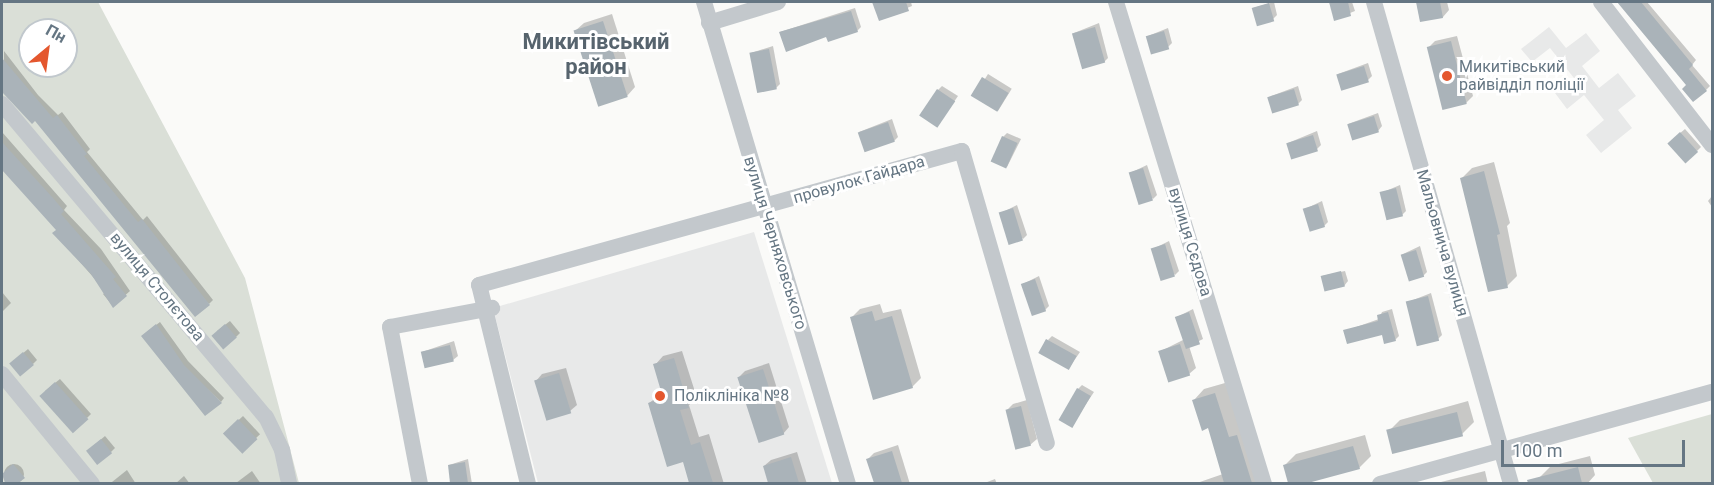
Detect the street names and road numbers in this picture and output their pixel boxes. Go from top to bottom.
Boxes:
street label: провулок Гайдара [791,152,927,208]
street label: вулиця Черняховського [740,154,810,332]
street label: Мальовнича вулиця [1412,167,1472,319]
street label: вулиця Сєдова [1164,185,1216,299]
street label: вулиця Столєтова [106,229,208,345]

